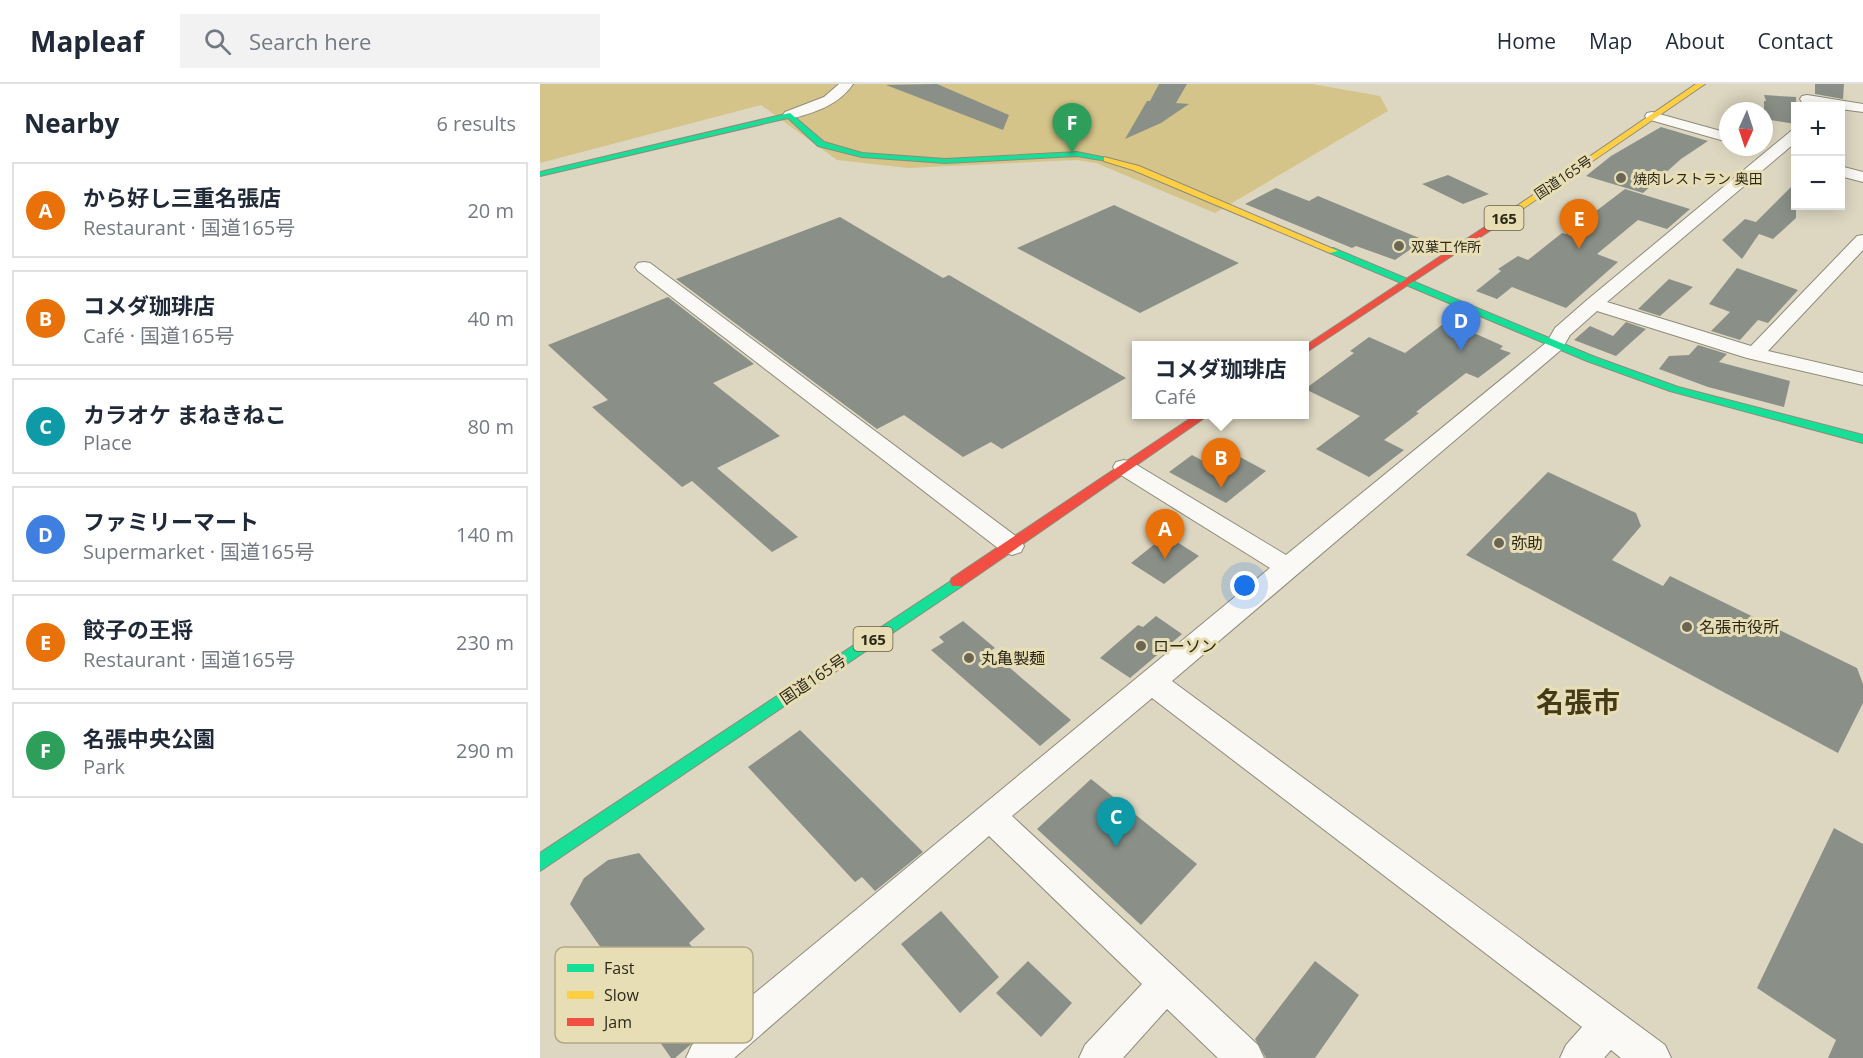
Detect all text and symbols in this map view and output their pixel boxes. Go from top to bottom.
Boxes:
search box [180,14,600,68]
text: Mapleaf [30,22,144,60]
icon: search [201,25,234,58]
text: Search here [249,26,371,56]
text: Home [1497,27,1556,55]
text: Map [1589,27,1632,55]
text: About [1665,27,1725,55]
text: Contact [1758,27,1833,55]
north arrow [1719,102,1773,156]
map controls [1791,102,1845,210]
button: + [1791,102,1845,156]
pin: F [1052,104,1092,153]
text: Nearby [24,105,119,141]
text: 6 results [436,110,516,137]
street label: 国道165号 [1530,151,1596,203]
button: − [1791,156,1845,210]
place label: 焼肉レストラン 奥田 [1633,169,1763,188]
marker: 焼肉レストラン 奥田 [1614,171,1628,185]
text: から好し三重名張店 [83,182,281,212]
text: A [39,197,52,224]
text: 20 m [467,197,514,224]
pin: E [1560,200,1598,249]
road number: 165 [1484,206,1524,230]
text: Restaurant · 国道165号 [83,214,295,241]
place label: 双葉工作所 [1411,237,1481,256]
marker: 双葉工作所 [1392,239,1406,253]
text: コメダ珈琲店 [83,290,215,320]
pin: D [1442,302,1480,351]
text: B [39,305,52,332]
text: 40 m [467,305,514,332]
text: Café · 国道165号 [83,322,235,349]
popup [1132,341,1309,419]
text: コメダ珈琲店 [1154,353,1287,383]
text: Café [1154,383,1196,410]
text: カラオケ まねきねこ [83,399,287,429]
text: C [39,413,52,440]
text: 80 m [467,413,514,440]
text: Place [83,429,132,456]
pin: B [1202,438,1240,488]
text: ファミリーマート [83,506,259,536]
pin: A [1146,510,1184,559]
text: D [38,521,53,548]
text: 140 m [456,521,514,548]
place label: 弥助 [1511,532,1543,554]
marker: 弥助 [1492,536,1506,550]
text: Supermarket · 国道165号 [83,538,315,565]
your location [1230,571,1259,600]
text: 餃子の王将 [83,614,193,644]
place label: 名張市役所 [1699,616,1779,638]
marker: 名張市役所 [1680,620,1694,634]
road number: 165 [854,627,892,651]
text: E [40,629,51,656]
text: 230 m [456,629,514,656]
place label: ローソン [1153,635,1217,657]
marker: ローソン [1134,639,1148,653]
text: Restaurant · 国道165号 [83,646,295,673]
place label: 丸亀製麺 [981,647,1045,669]
street label: 国道165号 [776,649,850,709]
marker: 丸亀製麺 [962,651,976,665]
district label: 名張市 [1536,682,1620,720]
text: 名張中央公園 [83,723,215,753]
text: F [40,737,51,764]
text: 290 m [456,737,514,764]
text: Park [83,753,125,780]
pin: C [1096,798,1136,847]
legend [555,947,753,1043]
text: Fast [604,957,635,979]
text: Slow [604,984,639,1006]
text: Jam [602,1011,632,1033]

